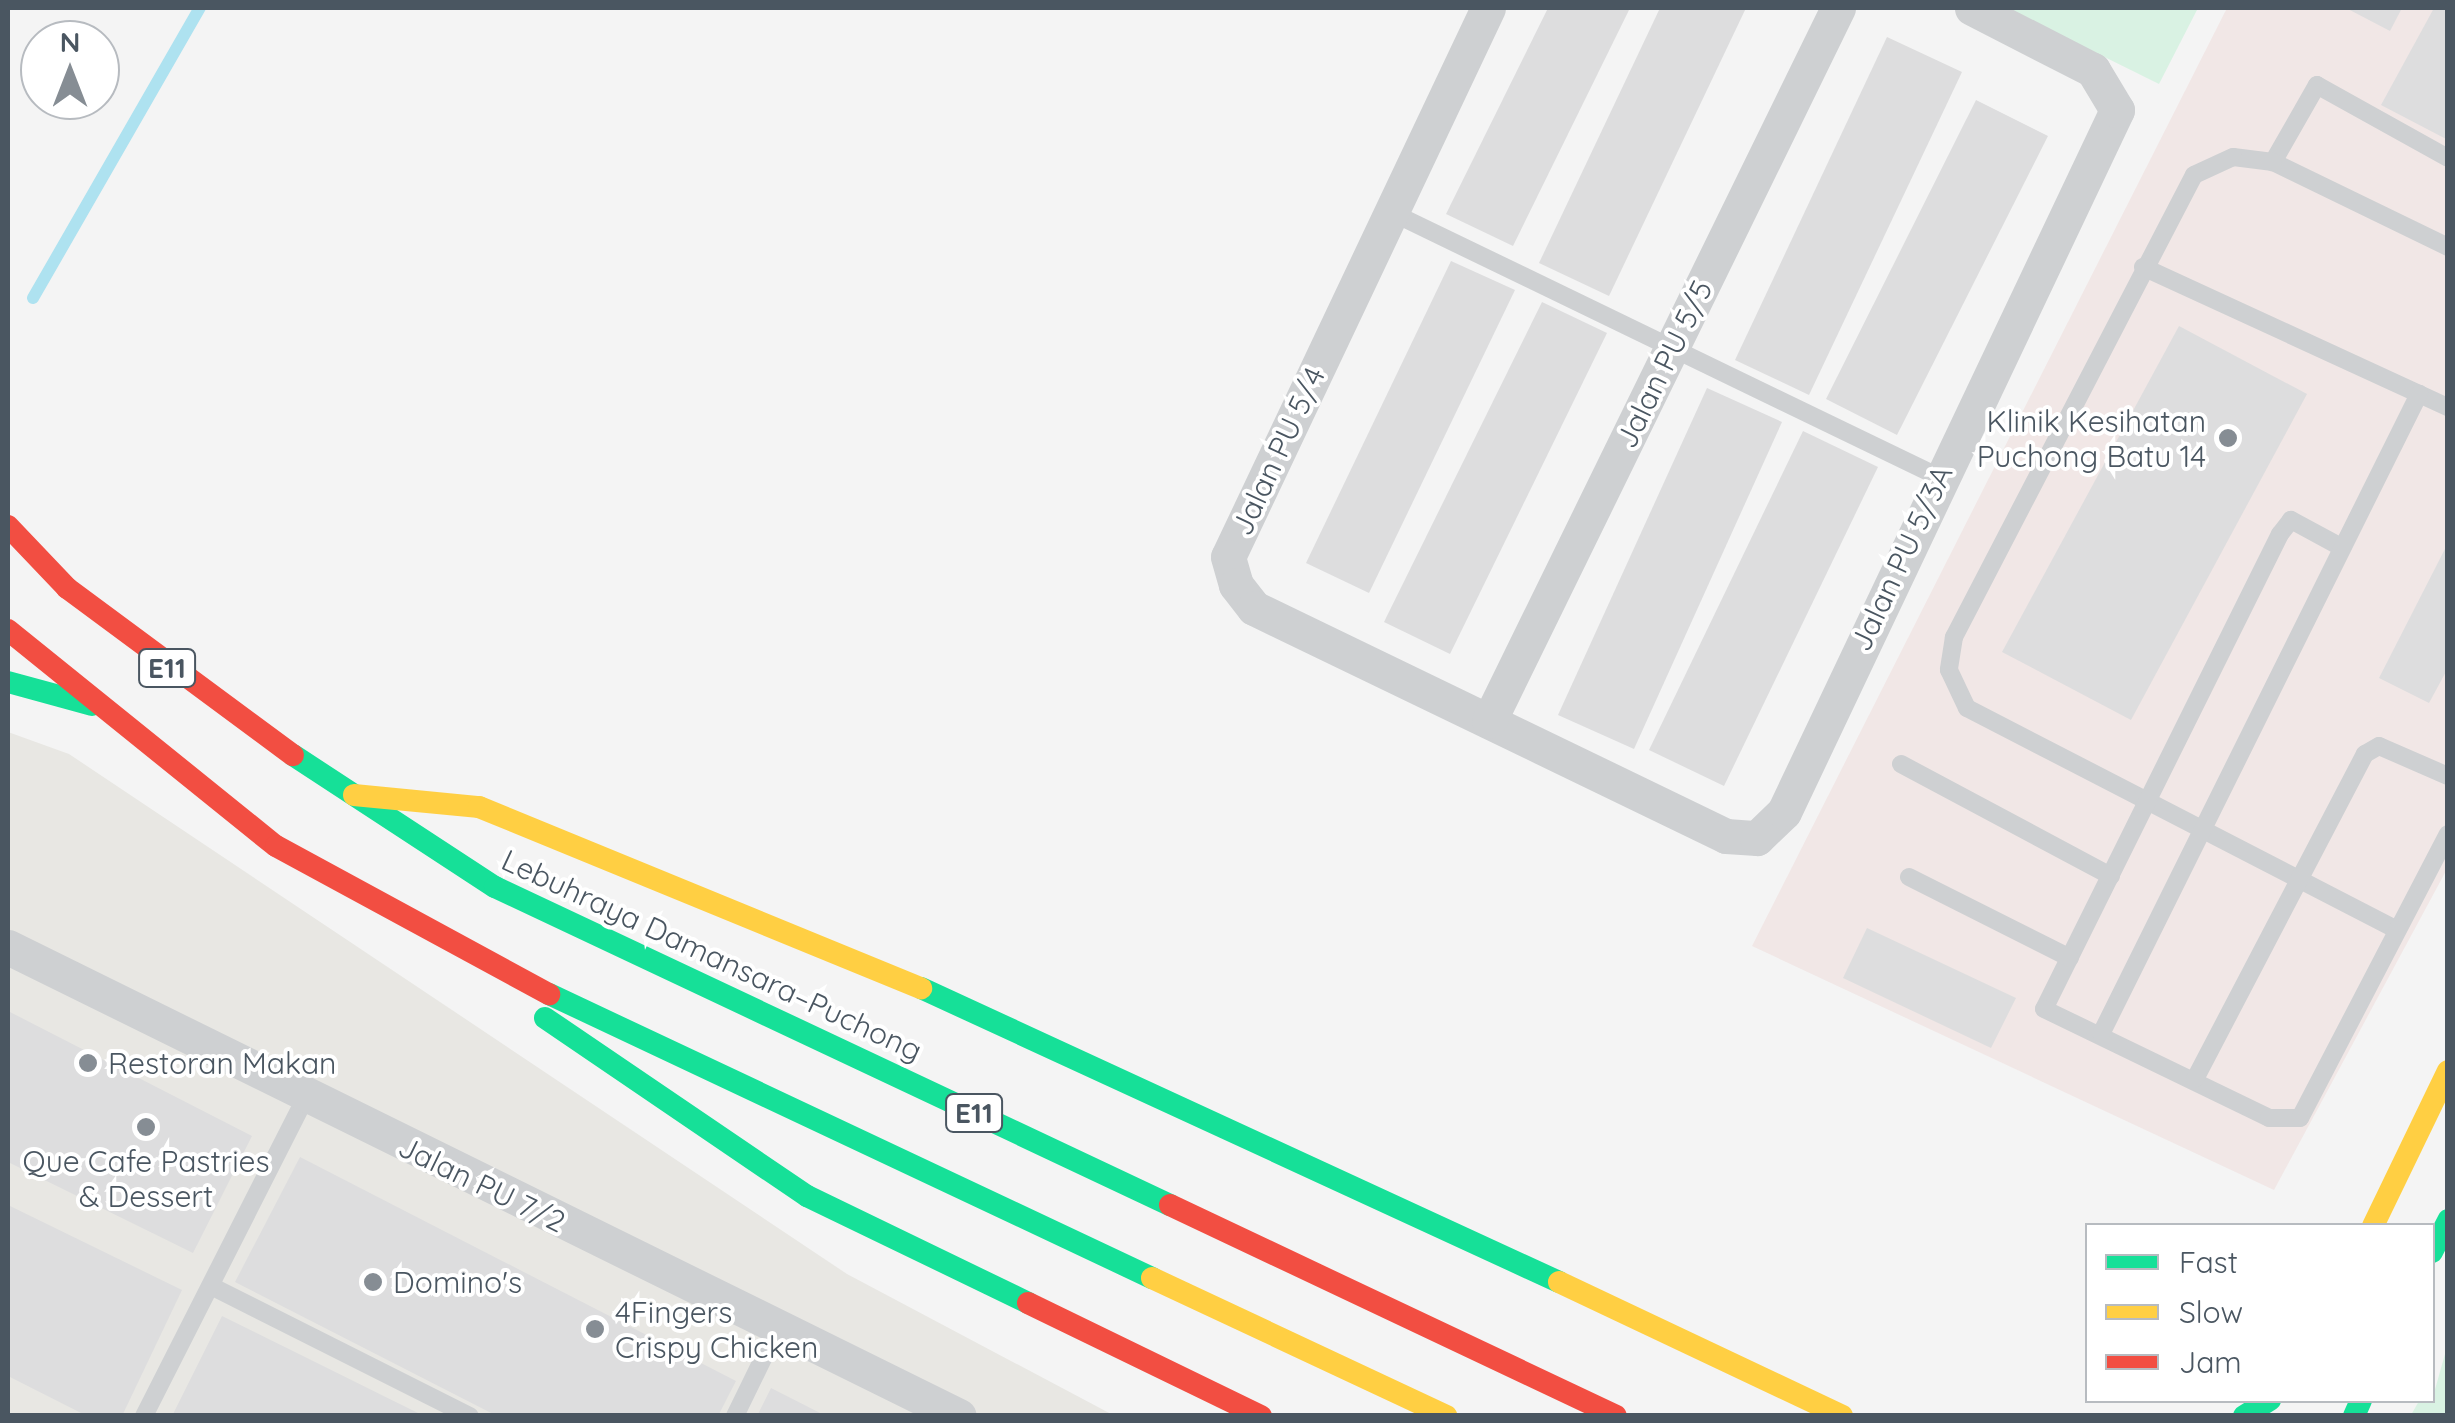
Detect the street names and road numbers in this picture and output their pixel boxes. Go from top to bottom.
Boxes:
street label: Jalan PU 5/5 [1608,274,1720,454]
street label: Jalan PU 5/4 [1223,361,1333,541]
street label: Jalan PU 5/3A [1842,460,1960,656]
road number: E11 [137,645,197,691]
street label: Lebuhraya Damansara–Puchong [496,842,928,1068]
road number: E11 [944,1090,1004,1136]
street label: Jalan PU 7/2 [393,1128,571,1240]

